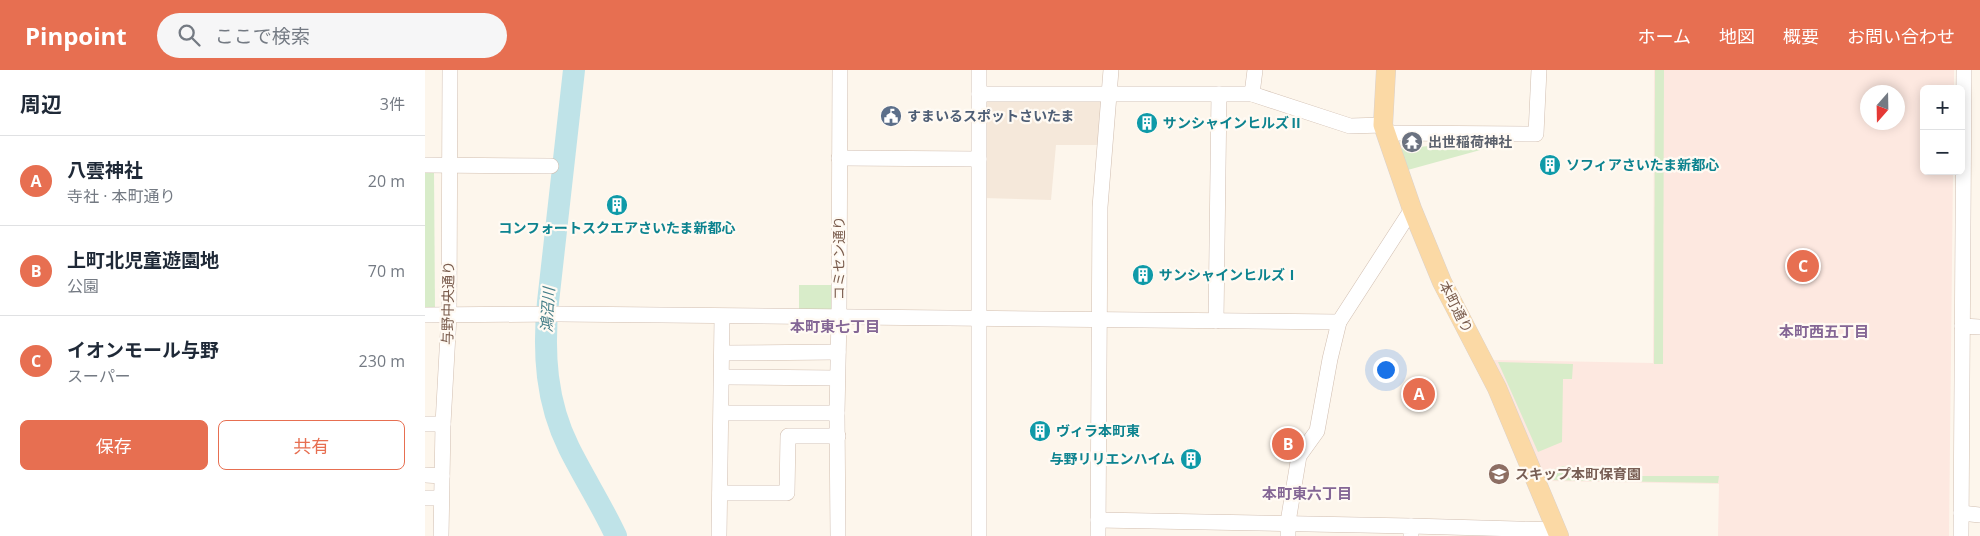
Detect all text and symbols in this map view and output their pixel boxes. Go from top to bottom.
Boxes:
search box [157,13,507,58]
text: Pinpoint [25,19,127,52]
icon: search [175,21,203,49]
text: ここで検索 [215,23,310,49]
text: ホーム [1638,24,1691,48]
text: 地図 [1719,24,1755,48]
text: 概要 [1783,24,1819,48]
text: お問い合わせ [1847,24,1955,48]
north arrow [1860,85,1905,130]
map controls [1920,85,1965,175]
button: + [1920,85,1965,130]
text: 周辺 [20,90,62,118]
text: 3件 [380,93,405,115]
public building icon: すまいるスポットさいたま [879,104,903,128]
place label: すまいるスポットさいたま [907,106,1075,125]
building icon: サンシャインヒルズⅡ [1135,111,1159,135]
place label: サンシャインヒルズⅡ [1163,113,1303,132]
temple icon: 出世稲荷神社 [1400,130,1424,154]
button: − [1920,130,1965,175]
place label: 出世稲荷神社 [1428,132,1512,151]
building icon: ソフィアさいたま新都心 [1538,153,1562,177]
place label: ソフィアさいたま新都心 [1566,155,1719,174]
text: 八雲神社 [67,157,143,183]
text: A [30,170,42,192]
text: 20 m [368,170,405,192]
text: 寺社 · 本町通り [67,185,176,207]
building icon: コンフォートスクエアさいたま新都心 [605,193,629,217]
street label: コミセン通り [829,216,848,300]
place label: コンフォートスクエアさいたま新都心 [498,218,736,237]
text: 上町北児童遊園地 [67,247,219,273]
pin: C [1787,247,1819,285]
text: B [31,260,41,282]
text: 70 m [368,260,405,282]
street label: 与野中央通り [437,261,458,345]
building icon: サンシャインヒルズⅠ [1131,263,1155,287]
place label: サンシャインヒルズⅠ [1159,265,1299,284]
text: 公園 [67,275,99,297]
street label: 本町通り [1435,278,1478,336]
water label: 鴻沼川 [536,285,558,333]
district label: 本町東七丁目 [790,316,880,336]
district label: 本町西五丁目 [1779,321,1869,341]
text: イオンモール与野 [67,337,219,363]
text: C [31,350,41,372]
text: 230 m [359,350,405,372]
your location [1373,357,1399,383]
text: スーパー [67,365,131,387]
pin: A [1403,375,1435,413]
building icon: ヴィラ本町東 [1028,419,1052,443]
button: 保存 [20,420,208,470]
button: 共有 [218,420,405,470]
place label: ヴィラ本町東 [1056,421,1140,440]
pin: B [1272,425,1304,463]
building icon: 与野リリエンハイム [1179,447,1203,471]
place label: 与野リリエンハイム [1050,449,1175,468]
school or university icon: スキップ本町保育園 [1487,462,1511,486]
place label: スキップ本町保育園 [1515,464,1641,483]
district label: 本町東六丁目 [1262,483,1352,503]

